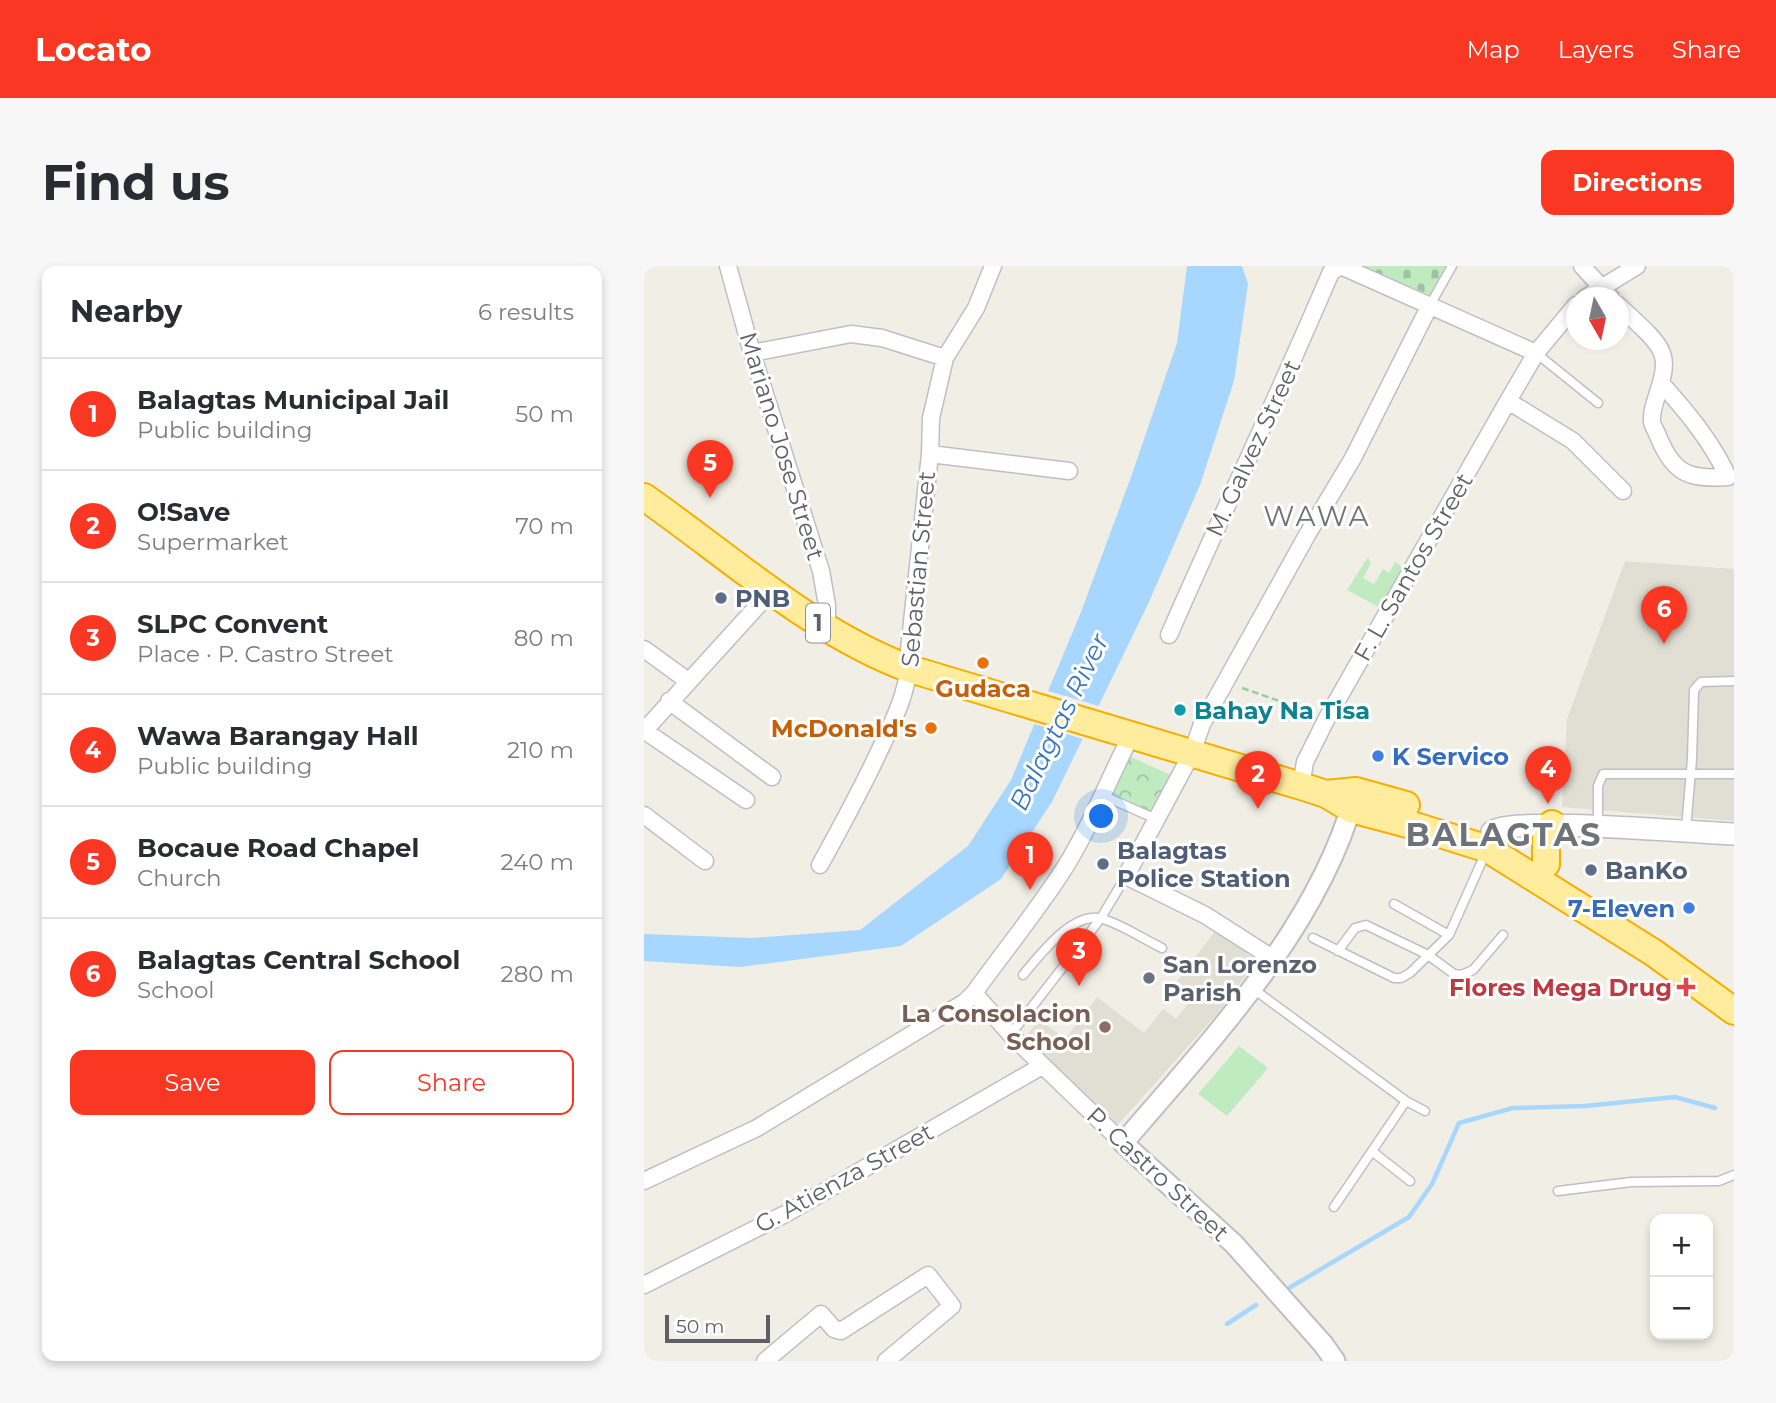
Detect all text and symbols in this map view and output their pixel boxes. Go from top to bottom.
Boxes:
text: Locato [35,29,152,69]
text: Map [1466,35,1520,64]
text: Layers [1558,35,1634,64]
text: Share [1672,35,1741,64]
button: Directions [1541,150,1734,215]
text: Find us [42,153,230,212]
north arrow [1566,287,1629,350]
text: Nearby [70,293,182,330]
text: 6 results [478,298,574,326]
street label: Mariano Jose Street [734,329,831,564]
street label: M. Galvez Street [1199,355,1307,541]
text: Balagtas Municipal Jail [137,384,449,416]
text: 1 [88,400,98,428]
text: 50 m [515,400,574,428]
text: Public building [137,416,312,444]
pin: 5 [687,440,733,498]
street label: F. L. Santos Street [1347,467,1479,666]
street label: Sebastian Street [895,469,941,668]
text: O!Save [137,496,230,528]
district label: WAWA [1263,499,1371,533]
text: 2 [86,512,100,540]
text: 70 m [515,512,574,540]
text: Supermarket [137,528,289,556]
place label: PNB [735,584,790,613]
pin: 6 [1641,586,1687,644]
marker: PNB [713,590,729,606]
road number: 1 [806,604,830,642]
text: SLPC Convent [137,608,328,640]
text: 3 [86,624,100,652]
text: 80 m [514,624,574,652]
water label: Balagtas River [1002,628,1116,816]
text: Place · P. Castro Street [137,640,394,668]
marker: Gudaca [975,655,991,671]
place label: Gudaca [935,674,1031,703]
place label: Bahay Na Tisa [1194,696,1370,725]
marker: Bahay Na Tisa [1172,702,1188,718]
place label: McDonald's [771,714,917,743]
text: Wawa Barangay Hall [137,720,419,752]
marker: McDonald's [923,720,939,736]
text: 4 [85,736,101,764]
text: 210 m [507,736,574,764]
place label: K Servico [1392,742,1509,771]
pin: 4 [1525,746,1571,804]
marker: K Servico [1370,748,1386,764]
pin: 2 [1235,751,1281,809]
text: Public building [137,752,312,780]
your location [1084,799,1118,833]
district label: BALAGTAS [1406,815,1602,854]
text: Bocaue Road Chapel [137,832,419,864]
pin: 1 [1007,832,1053,890]
place label: Balagtas Police Station [1117,836,1291,893]
text: 5 [86,848,100,876]
text: 240 m [501,848,574,876]
marker: Balagtas Police Station [1095,856,1111,872]
place label: BanKo [1605,856,1688,885]
marker: BanKo [1583,862,1599,878]
text: Church [137,864,222,892]
place label: 7-Eleven [1568,894,1675,923]
marker: 7-Eleven [1681,900,1697,916]
pin: 3 [1056,928,1102,986]
text: Balagtas Central School [137,944,460,976]
place label: San Lorenzo Parish [1163,950,1317,1007]
text: 6 [86,960,100,988]
text: 280 m [501,960,574,988]
marker: San Lorenzo Parish [1141,970,1157,986]
place label: Flores Mega Drug [1449,973,1672,1002]
text: School [137,976,215,1004]
marker: Flores Mega Drug [1678,979,1694,995]
place label: La Consolacion School [901,999,1091,1056]
marker: La Consolacion School [1097,1019,1113,1035]
button: Save [70,1050,315,1115]
button: Share [329,1050,574,1115]
street label: P. Castro Street [1081,1101,1235,1247]
street label: G. Atienza Street [750,1117,938,1239]
map controls [1650,1214,1713,1340]
button: + [1650,1214,1713,1277]
button: − [1650,1277,1713,1340]
scale bar [665,1312,770,1344]
text: 50 m [676,1315,724,1338]

